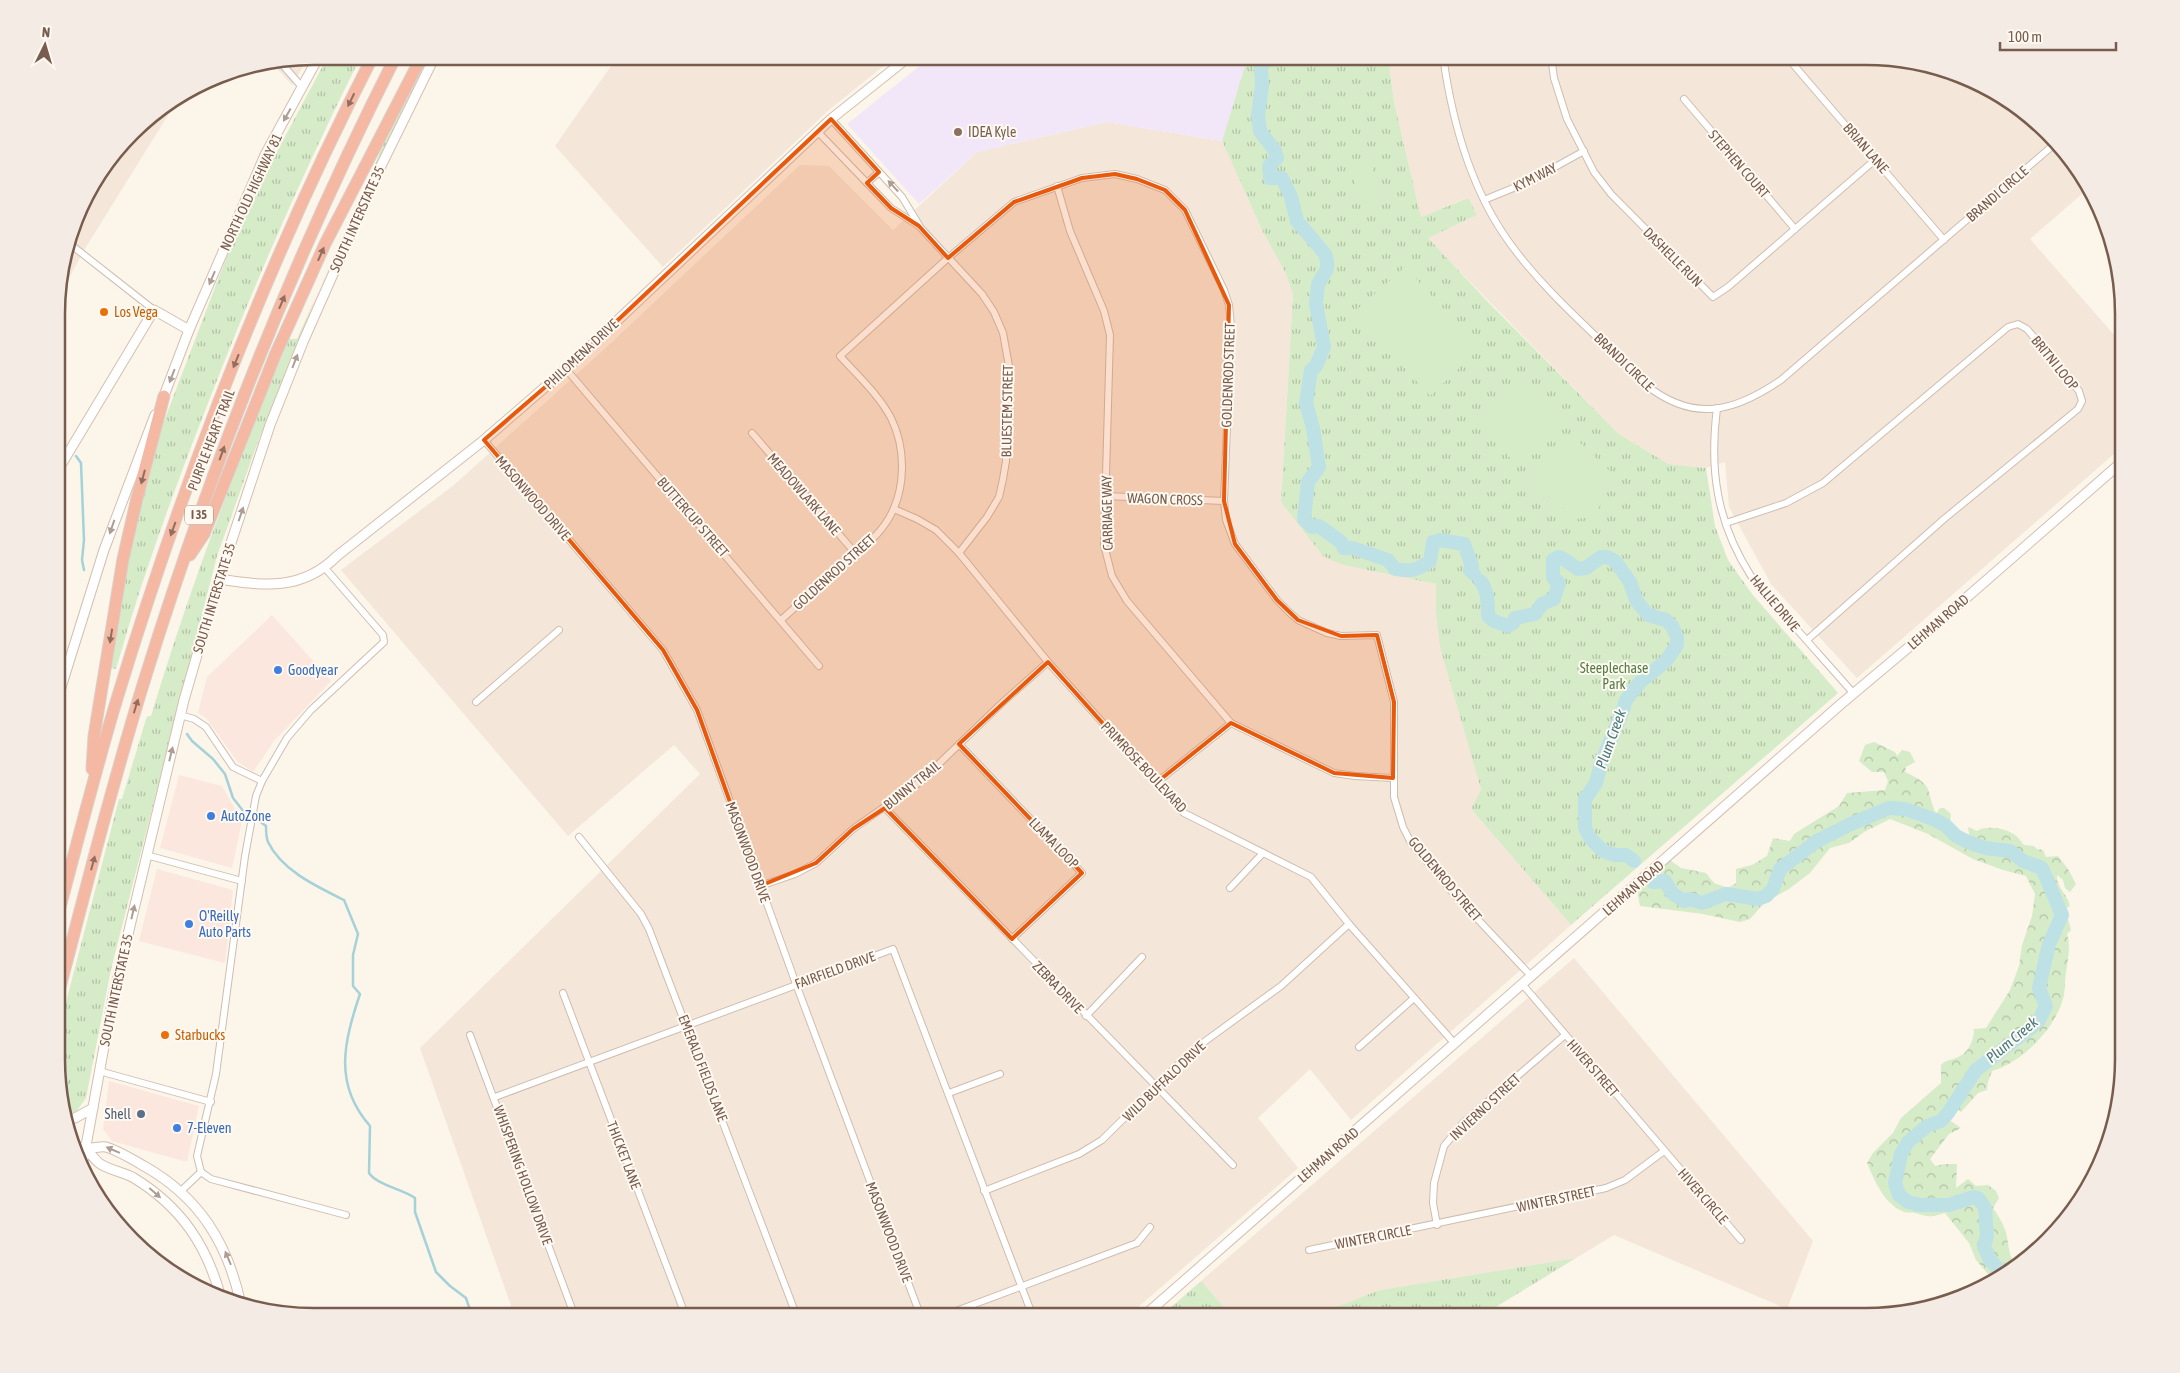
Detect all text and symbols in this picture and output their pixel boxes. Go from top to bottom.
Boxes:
north arrow [20,20,70,70]
scale bar [2000,20,2116,52]
text: N [41,24,51,40]
text: 100 m [2008,28,2042,45]
one-way arrow [347,93,355,107]
one-way arrow [283,108,292,121]
street label: BRIAN LANE [1840,120,1892,176]
place label: IDEA Kyle [968,124,1016,140]
marker: IDEA Kyle [952,126,964,138]
street label: STEPHEN COURT [1705,127,1773,201]
street label: NORTH OLD HIGHWAY 81 [217,131,285,253]
street label: KYM WAY [1511,159,1560,195]
street label: SOUTH INTERSTATE 35 [326,163,388,275]
street label: BRANDI CIRCLE [1963,163,2031,225]
one-way arrow [887,180,899,192]
street label: DASHELLE RUN [1640,224,1706,290]
one-way arrow [317,247,325,261]
one-way arrow [208,271,216,285]
one-way arrow [278,295,286,309]
place label: Los Vega [114,304,158,320]
marker: Los Vega [98,306,110,318]
street label: PHILOMENA DRIVE [541,316,621,392]
street label: GOLDENROD STREET [1218,322,1238,428]
street label: BRANDI CIRCLE [1591,330,1657,394]
street label: BRITNI LOOP [2028,333,2082,394]
one-way arrow [232,353,239,368]
one-way arrow [291,353,299,368]
street label: BLUESTEM STREET [998,365,1016,457]
one-way arrow [168,369,176,384]
street label: PURPLE HEART TRAIL [184,387,238,493]
one-way arrow [218,445,226,460]
street label: MEADOWLARK LANE [764,450,844,538]
street label: MASONWOOD DRIVE [492,453,574,543]
one-way arrow [139,469,147,484]
street label: BUTTERCUP STREET [654,474,732,560]
street label: CARRIAGE WAY [1098,475,1116,551]
street label: WAGON CROSS [1127,490,1203,508]
road number: I 35 [185,506,213,524]
one-way arrow [237,506,245,521]
one-way arrow [108,520,116,535]
one-way arrow [169,522,177,537]
street label: GOLDENROD STREET [790,531,878,613]
street label: SOUTH INTERSTATE 35 [190,541,238,655]
street label: HALLIE DRIVE [1747,572,1803,634]
street label: LEHMAN ROAD [1904,591,1972,653]
one-way arrow [107,628,115,644]
park label: Steeplechase Park [1580,660,1648,692]
place label: Goodyear [288,662,339,678]
marker: Goodyear [272,664,284,676]
one-way arrow [133,699,141,714]
water label: Plum Creek [1592,706,1629,771]
street label: PRIMROSE BOULEVARD [1098,718,1190,816]
one-way arrow [167,746,175,761]
street label: BUNNY TRAIL [880,757,944,813]
street label: MASONWOOD DRIVE [722,799,774,905]
place label: AutoZone [221,808,271,824]
marker: AutoZone [205,810,217,822]
street label: LLAMA LOOP [1026,814,1082,872]
street label: GOLDENROD STREET [1405,834,1485,924]
one-way arrow [89,855,97,870]
street label: LEHMAN ROAD [1599,857,1667,919]
one-way arrow [129,904,137,919]
place label: O'Reilly Auto Parts [199,908,251,940]
marker: O'Reilly Auto Parts [183,918,195,930]
street label: SOUTH INTERSTATE 35 [96,932,136,1048]
street label: FAIRFIELD DRIVE [793,948,877,992]
street label: ZEBRA DRIVE [1029,958,1087,1016]
street label: EMERALD FIELDS LANE [675,1012,731,1124]
water label: Plum Creek [1982,1013,2041,1066]
place label: Starbucks [175,1027,225,1043]
marker: Starbucks [159,1029,171,1041]
street label: HIVER STREET [1564,1036,1622,1100]
street label: WILD BUFFALO DRIVE [1120,1038,1208,1124]
street label: INVIERNO STREET [1446,1070,1524,1144]
street label: WHISPERING HOLLOW DRIVE [490,1103,556,1247]
place label: Shell [105,1106,131,1122]
marker: Shell [135,1108,147,1120]
street label: THICKET LANE [604,1119,644,1191]
place label: 7-Eleven [187,1120,232,1136]
marker: 7-Eleven [171,1122,183,1134]
street label: LEHMAN ROAD [1294,1124,1362,1186]
one-way arrow [105,1146,120,1154]
street label: HIVER CIRCLE [1675,1165,1731,1227]
street label: MASONWOOD DRIVE [863,1180,915,1284]
street label: WINTER STREET [1515,1183,1597,1215]
one-way arrow [149,1187,162,1198]
street label: WINTER CIRCLE [1333,1222,1413,1252]
one-way arrow [223,1251,231,1265]

